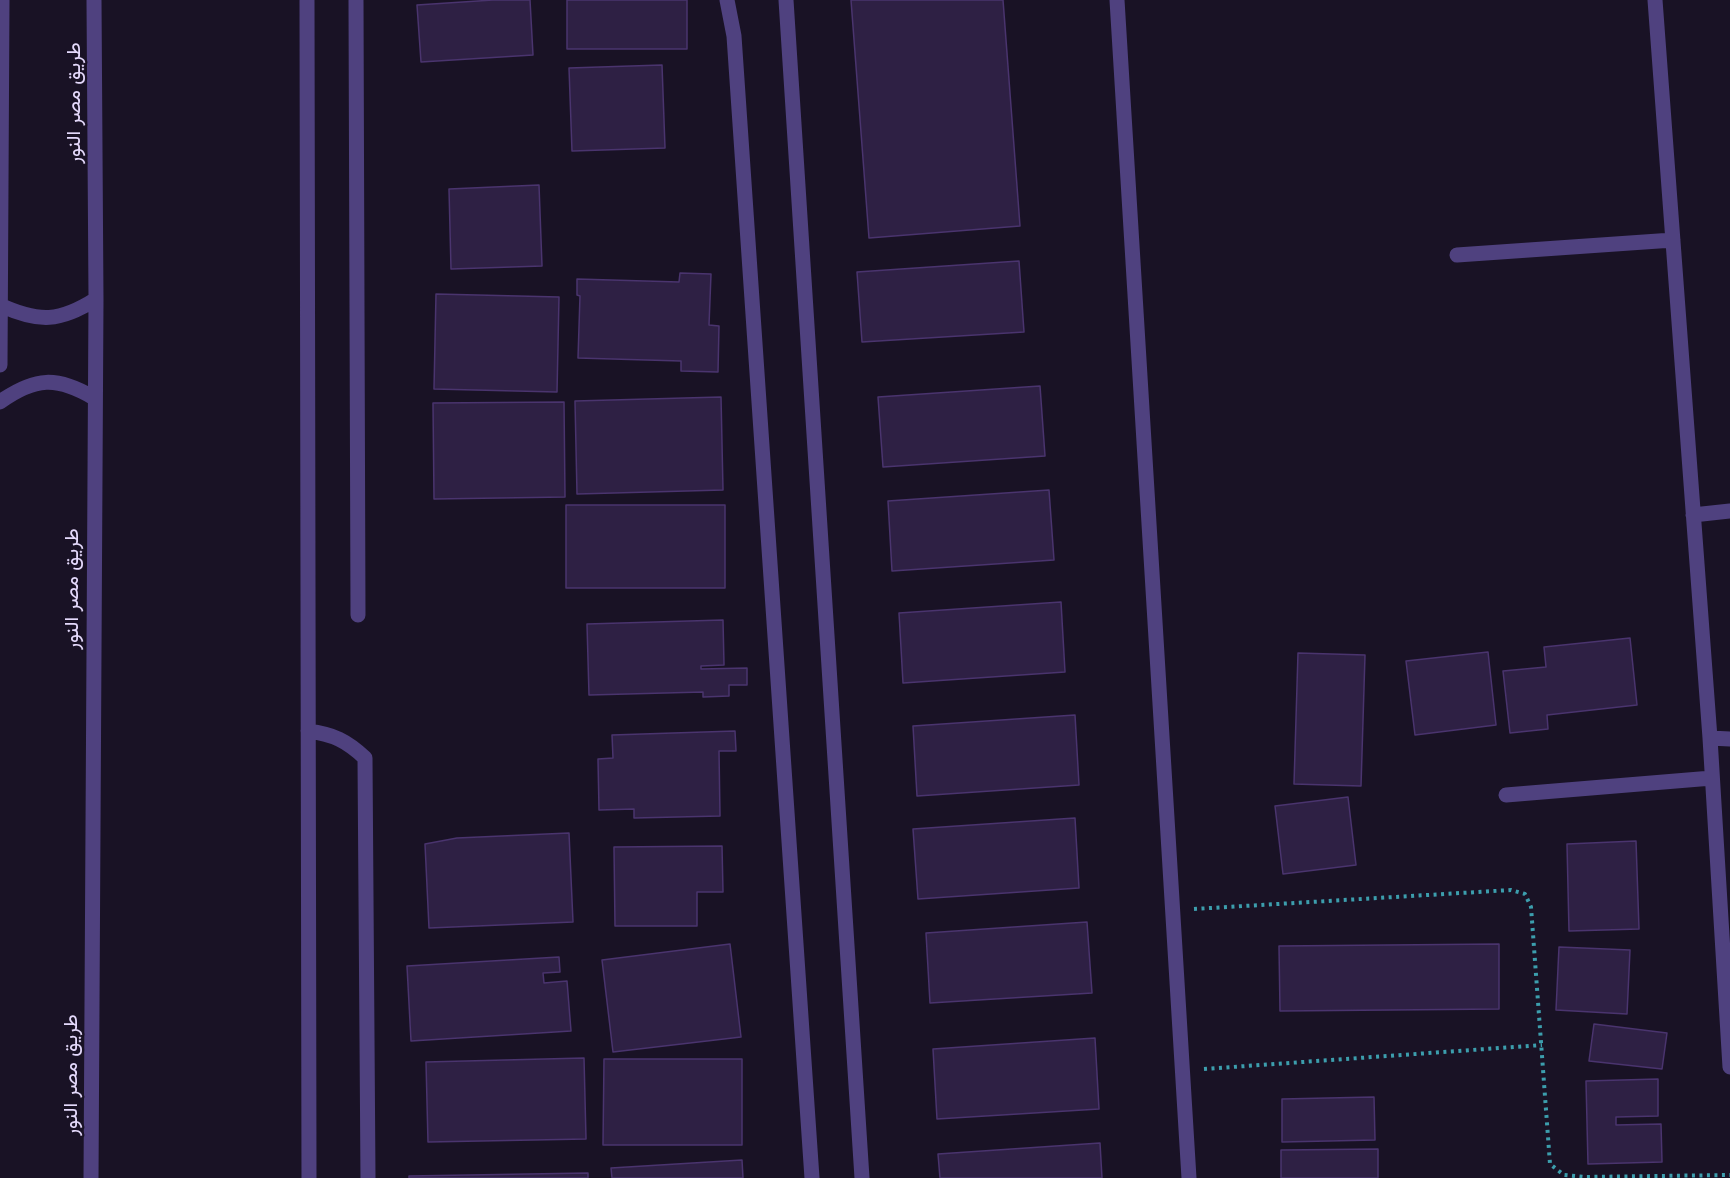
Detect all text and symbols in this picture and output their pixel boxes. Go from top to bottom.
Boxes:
street label: طريق مصر النور [62,42,86,164]
street label: طريق مصر النور [60,528,84,650]
street label: طريق مصر النور [59,1014,83,1136]

